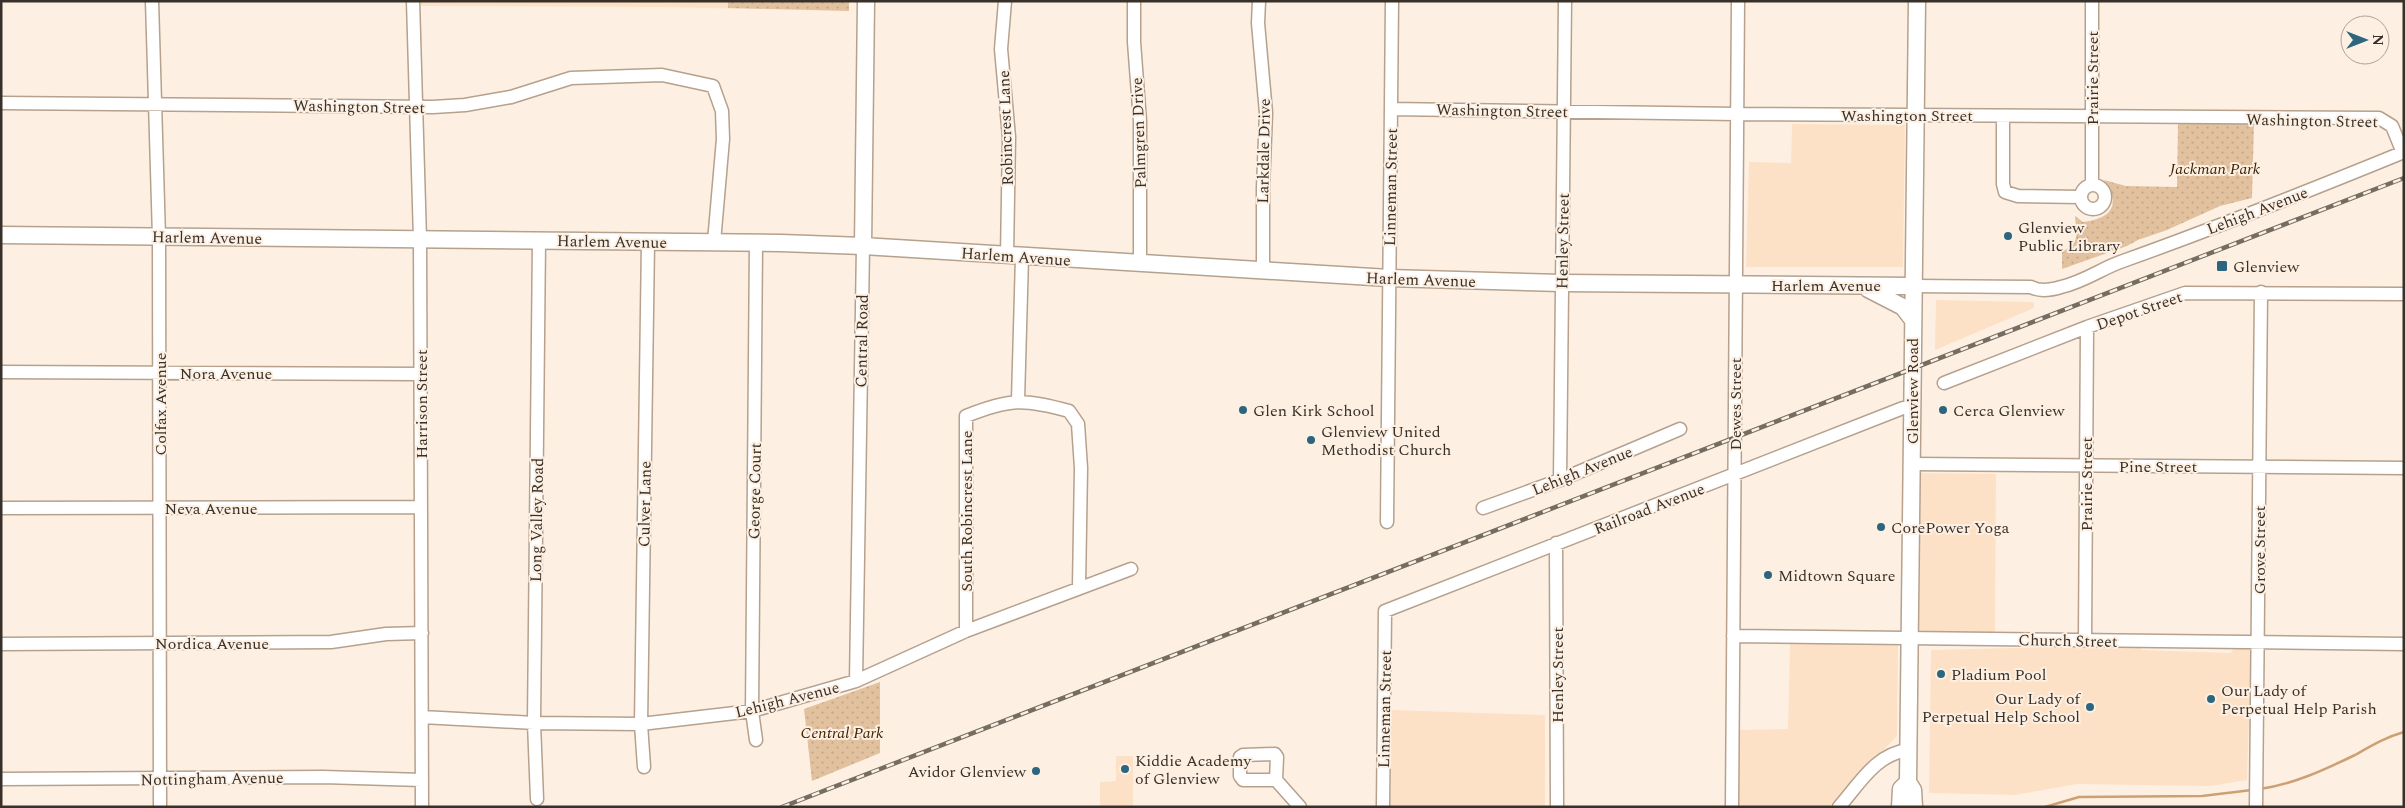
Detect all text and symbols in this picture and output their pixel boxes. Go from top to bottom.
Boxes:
north arrow [2340,15,2390,65]
street label: Prairie Street [2081,30,2105,125]
text: N [2367,34,2388,46]
street label: Robincrest Lane [992,70,1020,186]
street label: Palmgren Drive [1125,77,1153,189]
street label: Washington Street [293,94,425,120]
street label: Larkdale Drive [1251,98,1277,204]
street label: Washington Street [1436,98,1568,124]
street label: Washington Street [1841,104,1973,128]
street label: Washington Street [2246,108,2378,134]
street label: Linneman Street [1378,127,1404,246]
park label: Jackman Park [2169,157,2261,181]
street label: Lehigh Avenue [2203,181,2312,241]
street label: Henley Street [1550,192,1576,289]
place label: Glenview Public Library [2018,216,2121,258]
street label: Harlem Avenue [152,225,262,251]
street label: Harlem Avenue [557,229,667,255]
marker: Glenview Public Library [2002,230,2014,242]
street label: Harlem Avenue [960,241,1072,273]
place label: Glenview [2233,255,2300,279]
marker: Glenview [2215,259,2229,273]
street label: Harlem Avenue [1365,266,1476,294]
street label: Harlem Avenue [1771,274,1881,298]
street label: Depot Street [2093,285,2186,337]
street label: Central Road [849,294,875,388]
street label: Glenview Road [1901,338,1925,444]
street label: Harrison Street [410,349,434,459]
street label: Colfax Avenue [149,353,173,455]
street label: Dewes Street [1724,357,1748,450]
street label: Nora Avenue [180,362,272,386]
place label: Glen Kirk School [1253,399,1375,423]
place label: Cerca Glenview [1953,399,2066,423]
marker: Glen Kirk School [1237,404,1249,416]
marker: Cerca Glenview [1937,404,1949,416]
place label: Glenview United Methodist Church [1321,420,1451,462]
street label: South Robincrest Lane [955,431,979,592]
marker: Glenview United Methodist Church [1305,434,1317,446]
street label: Prairie Street [2075,436,2099,531]
street label: Lehigh Avenue [1528,440,1636,502]
street label: George Court [742,442,768,540]
street label: Pine Street [2119,455,2197,479]
street label: Long Valley Road [524,458,550,582]
street label: Culver Lane [632,461,658,547]
street label: Railroad Avenue [1590,477,1708,541]
street label: Neva Avenue [165,497,257,521]
street label: Grove Street [2248,505,2272,594]
place label: CorePower Yoga [1891,516,2010,540]
marker: CorePower Yoga [1875,521,1887,533]
place label: Midtown Square [1778,564,1896,588]
marker: Midtown Square [1762,569,1774,581]
street label: Henley Street [1546,627,1570,723]
street label: Church Street [2018,628,2118,654]
street label: Nordica Avenue [155,632,269,656]
street label: Linneman Street [1372,649,1398,768]
place label: Pladium Pool [1951,663,2046,687]
marker: Pladium Pool [1935,668,1947,680]
street label: Lehigh Avenue [733,675,842,725]
place label: Our Lady of Perpetual Help Parish [2221,679,2377,721]
place label: Our Lady of Perpetual Help School [1922,687,2082,729]
marker: Our Lady of Perpetual Help Parish [2205,693,2217,705]
marker: Our Lady of Perpetual Help School [2084,701,2096,713]
park label: Central Park [800,721,884,745]
place label: Kiddie Academy of Glenview [1135,749,1252,791]
place label: Avidor Glenview [908,760,1027,784]
marker: Kiddie Academy of Glenview [1119,763,1131,775]
marker: Avidor Glenview [1030,765,1042,777]
street label: Nottingham Avenue [140,766,284,792]

